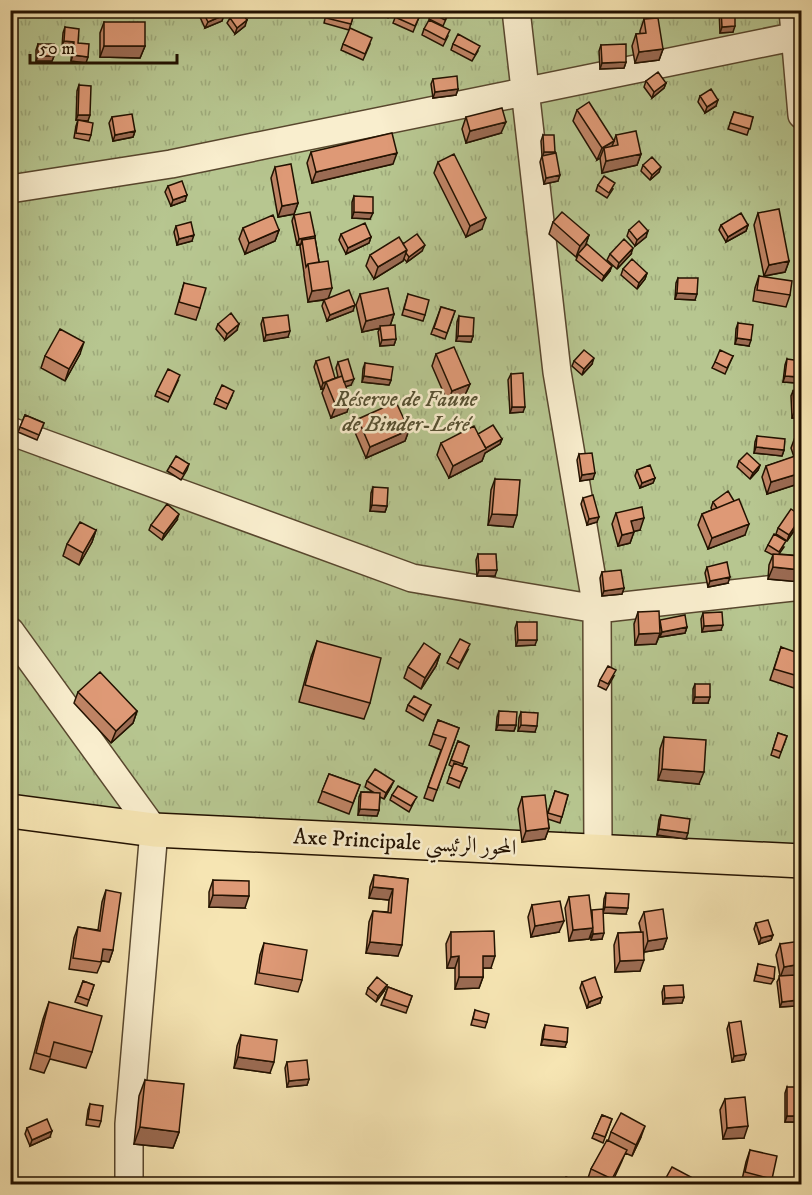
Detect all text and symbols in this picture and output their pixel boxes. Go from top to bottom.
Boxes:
scale bar [30,27,177,65]
text: 50 m [39,38,75,60]
park label: Réserve de Faune de Binder-Léré [334,386,478,438]
street label: Axe Principale المحور الرئيسي [292,823,517,868]

